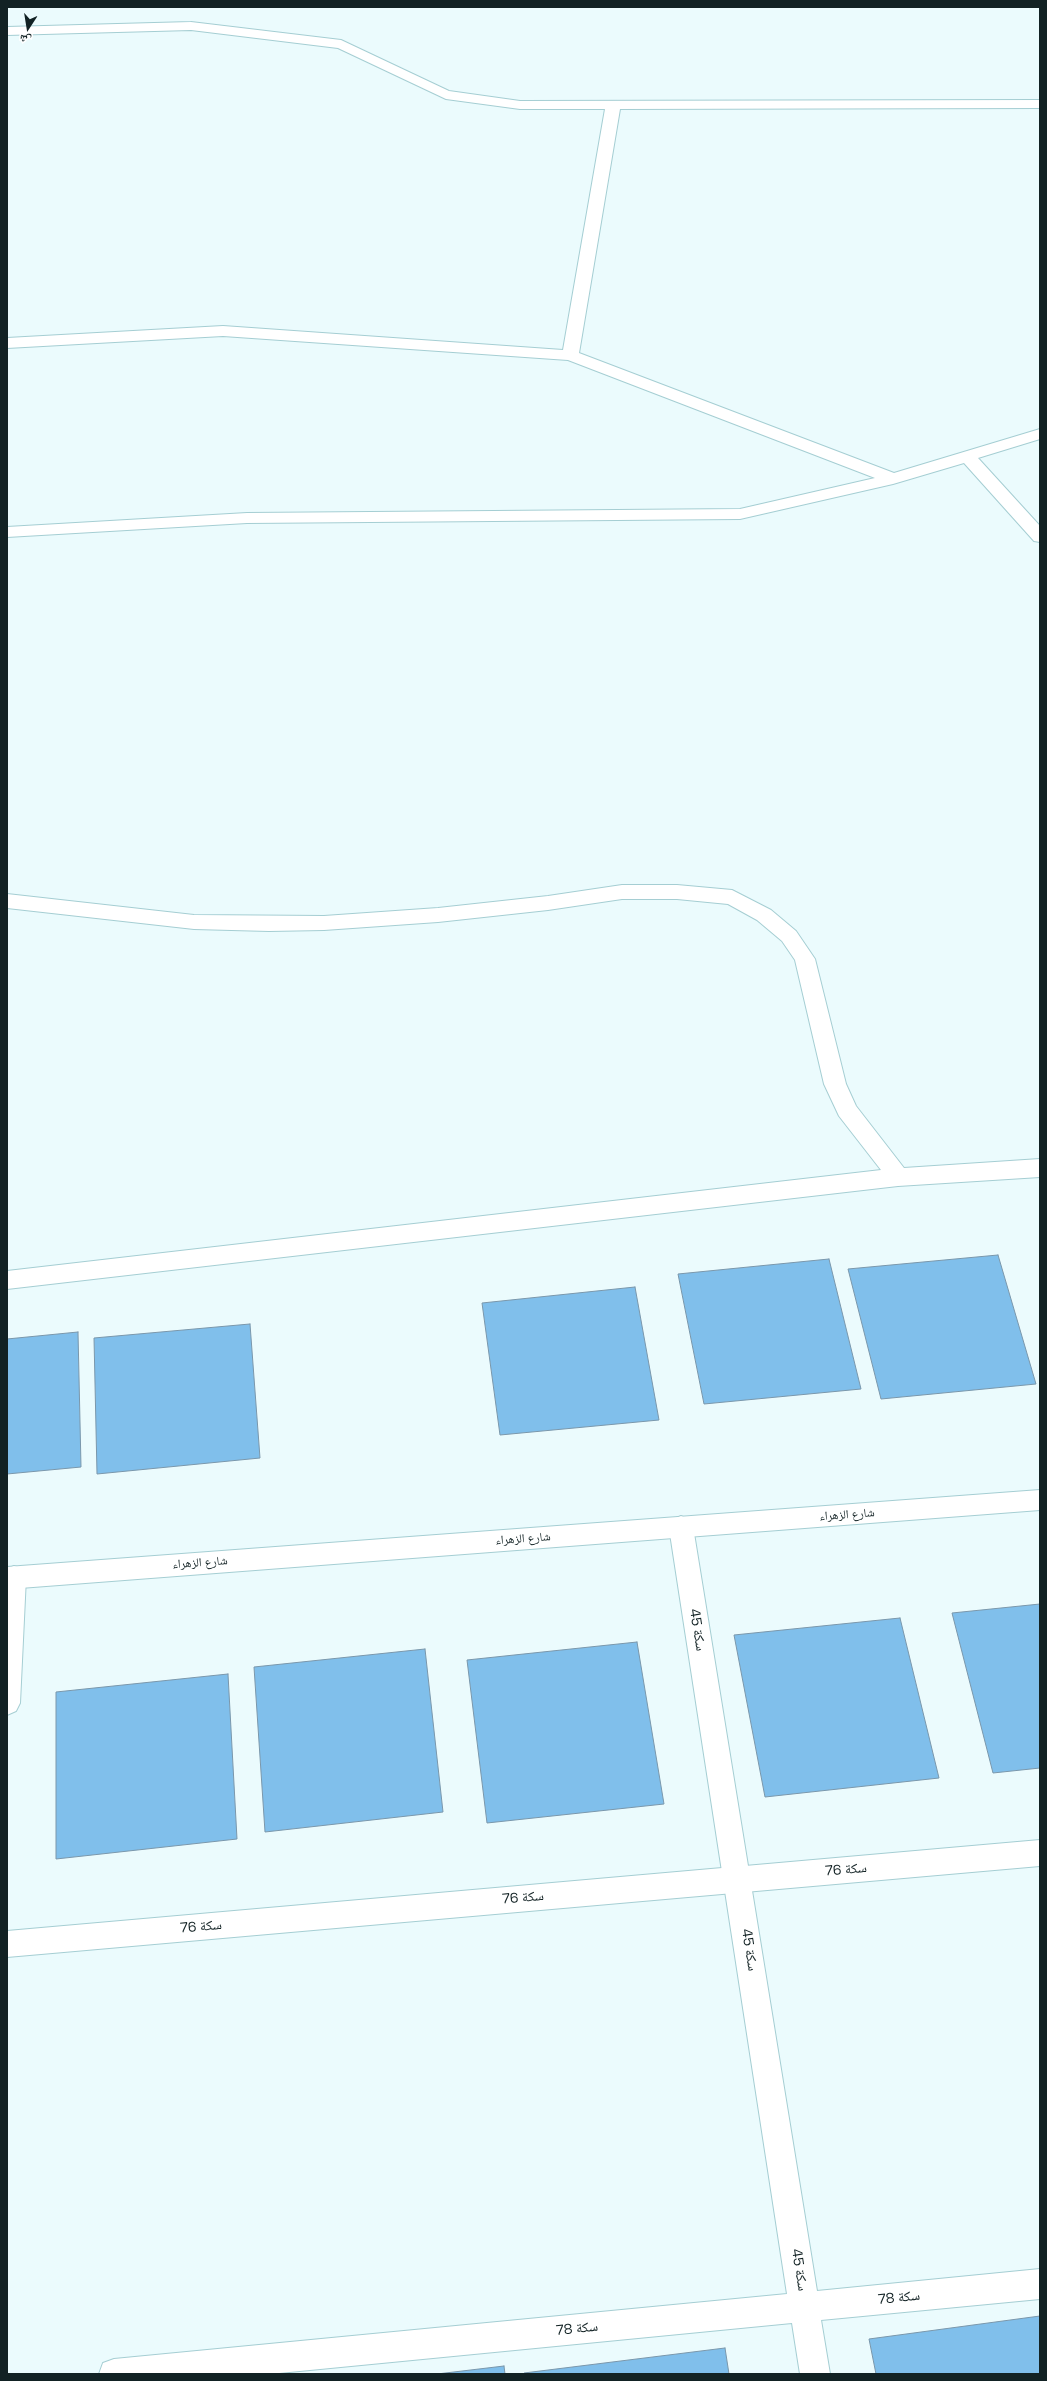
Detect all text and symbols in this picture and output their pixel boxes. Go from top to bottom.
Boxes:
north arrow [8,8,48,48]
text: ش [18,32,33,48]
street label: شارع الزهراء [819,1506,875,1524]
street label: شارع الزهراء [495,1530,551,1548]
street label: شارع الزهراء [172,1554,228,1572]
street label: سكة 45 [685,1608,709,1652]
street label: سكة 76 [824,1860,868,1880]
street label: سكة 76 [501,1888,545,1908]
street label: سكة 76 [179,1917,223,1937]
street label: سكة 45 [737,1928,761,1972]
street label: سكة 45 [787,2248,811,2292]
street label: سكة 78 [877,2287,921,2309]
street label: سكة 78 [555,2318,599,2340]

